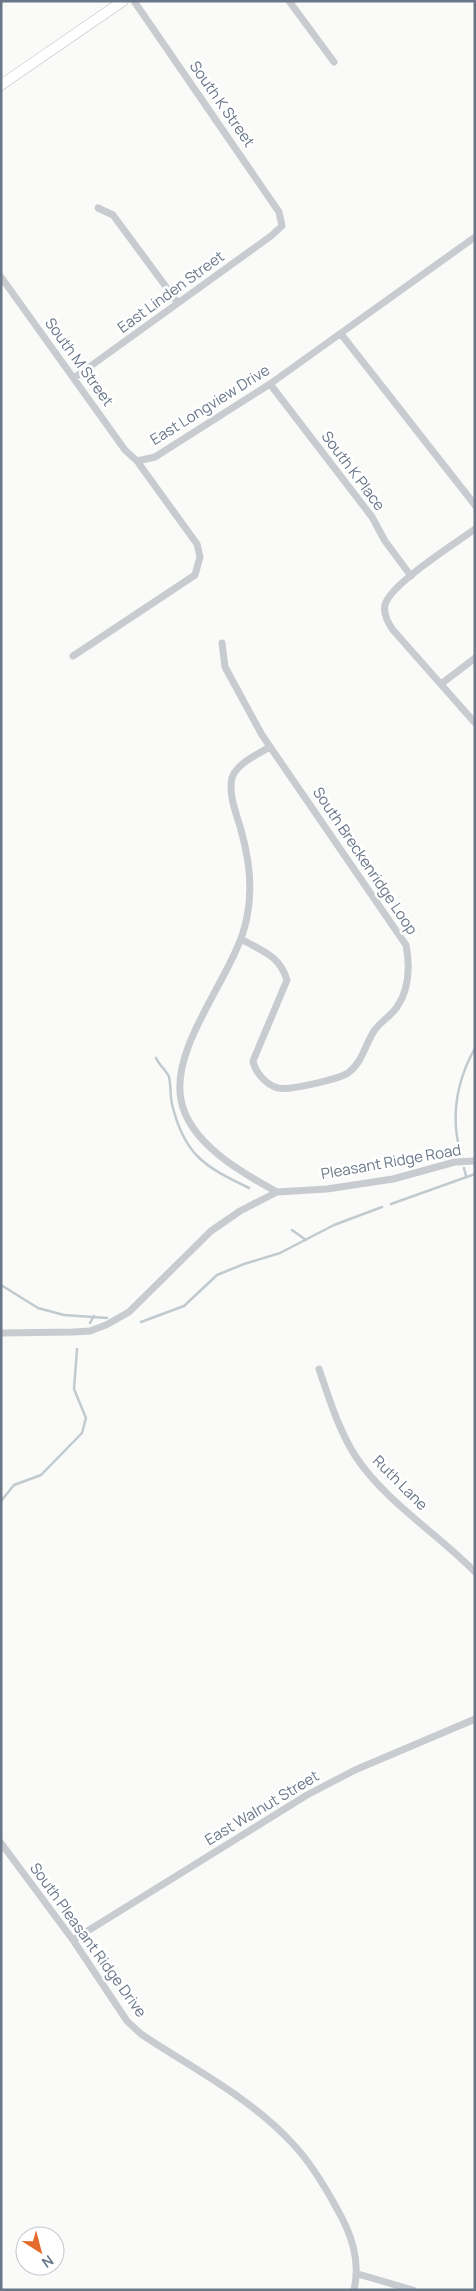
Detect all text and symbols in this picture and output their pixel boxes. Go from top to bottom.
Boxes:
street label: South K Street [185,56,260,151]
street label: East Linden Street [113,246,228,337]
street label: South M Street [40,313,119,410]
street label: East Longview Drive [146,359,274,450]
street label: South K Place [317,427,390,515]
street label: South Breckenridge Loop [308,783,423,939]
street label: Pleasant Ridge Road [319,1139,463,1184]
street label: Ruth Lane [368,1451,433,1515]
street label: East Walnut Street [201,1765,323,1850]
street label: South Pleasant Ridge Drive [25,1858,152,2021]
north arrow [15,2226,65,2276]
text: N [38,2251,58,2273]

